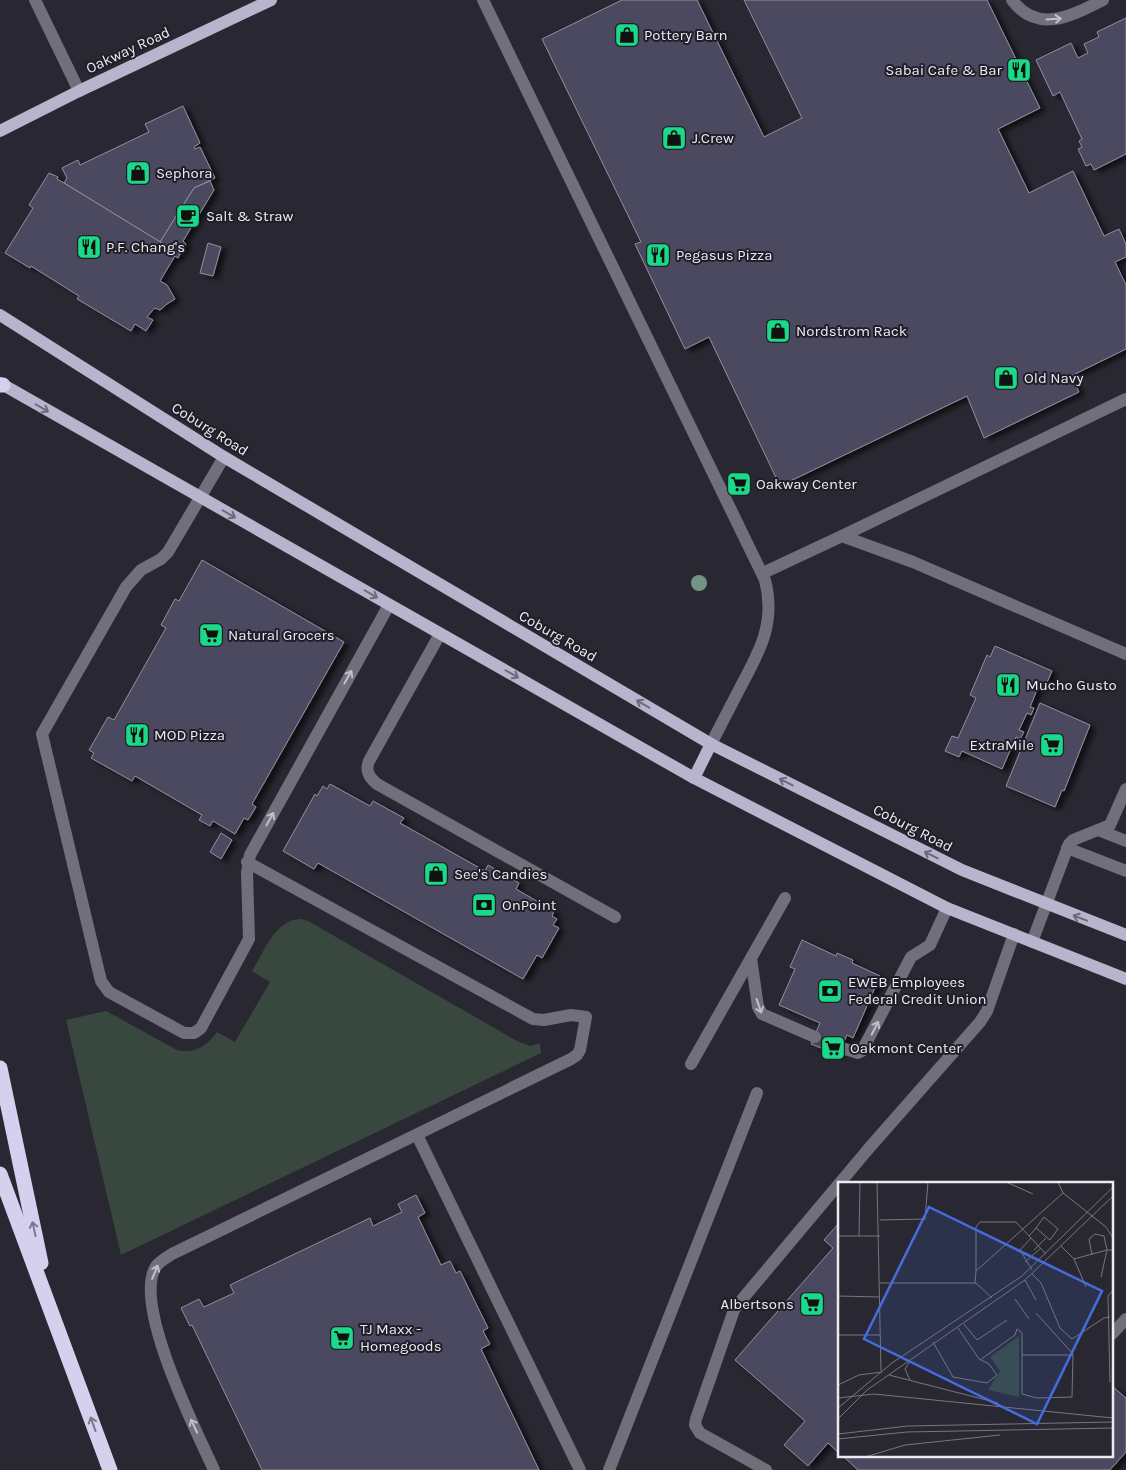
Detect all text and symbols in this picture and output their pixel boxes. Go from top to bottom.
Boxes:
one-way arrow [1046,14,1062,23]
shop icon: Pottery Barn [614,22,640,48]
street label: Oakway Road [83,23,173,77]
place label: Pottery Barn [644,26,728,44]
restaurant icon: Sabai Cafe & Bar [1006,57,1032,83]
place label: Sabai Cafe & Bar [885,61,1003,79]
shop icon: J.Crew [661,125,687,151]
place label: J.Crew [692,129,734,147]
shop icon: Sephora [125,160,151,186]
place label: Sephora [156,164,212,182]
cafe icon: Salt & Straw [175,203,201,229]
place label: Salt & Straw [206,207,293,225]
restaurant icon: P.F. Chang's [76,234,102,260]
place label: P.F. Chang's [106,238,185,256]
restaurant icon: Pegasus Pizza [645,242,671,268]
place label: Pegasus Pizza [676,246,772,264]
shop icon: Nordstrom Rack [765,318,791,344]
place label: Nordstrom Rack [796,322,907,340]
shop icon: Old Navy [993,365,1019,391]
place label: Old Navy [1024,369,1083,387]
street label: Coburg Road [168,398,252,460]
one-way arrow [35,403,49,413]
supermarket icon: Oakway Center [726,471,752,497]
place label: Oakway Center [756,475,857,493]
one-way arrow [222,509,236,519]
one-way arrow [363,589,378,599]
street label: Coburg Road [516,606,600,666]
supermarket icon: Natural Grocers [198,622,224,648]
place label: Natural Grocers [228,626,335,644]
one-way arrow [344,670,354,685]
one-way arrow [504,670,518,680]
restaurant icon: Mucho Gusto [995,672,1021,698]
place label: Mucho Gusto [1026,676,1117,694]
one-way arrow [637,699,651,709]
restaurant icon: MOD Pizza [124,722,150,748]
place label: MOD Pizza [154,726,225,744]
supermarket icon: ExtraMile [1039,732,1065,758]
place label: ExtraMile [970,736,1034,754]
one-way arrow [779,777,794,786]
street label: Coburg Road [870,800,956,856]
one-way arrow [265,813,275,827]
one-way arrow [924,850,939,859]
shop icon: See's Candies [423,861,449,887]
place label: See's Candies [454,865,547,883]
bank icon: OnPoint [471,892,497,918]
place label: OnPoint [502,896,557,914]
one-way arrow [1073,913,1089,922]
place label: EWEB Employees Federal Credit Union [848,973,987,1008]
bank icon: EWEB Employees Federal Credit Union [817,978,843,1004]
one-way arrow [755,998,765,1014]
one-way arrow [870,1020,880,1035]
supermarket icon: Oakmont Center [820,1035,846,1061]
place label: Oakmont Center [850,1039,962,1057]
inset map [838,1182,1114,1458]
one-way arrow [29,1222,38,1238]
one-way arrow [151,1264,161,1279]
supermarket icon: Albertsons [799,1291,825,1317]
place label: Albertsons [721,1295,794,1313]
place label: TJ Maxx - Homegoods [360,1320,442,1355]
supermarket icon: TJ Maxx - Homegoods [329,1325,355,1351]
one-way arrow [88,1417,97,1432]
one-way arrow [189,1419,198,1434]

